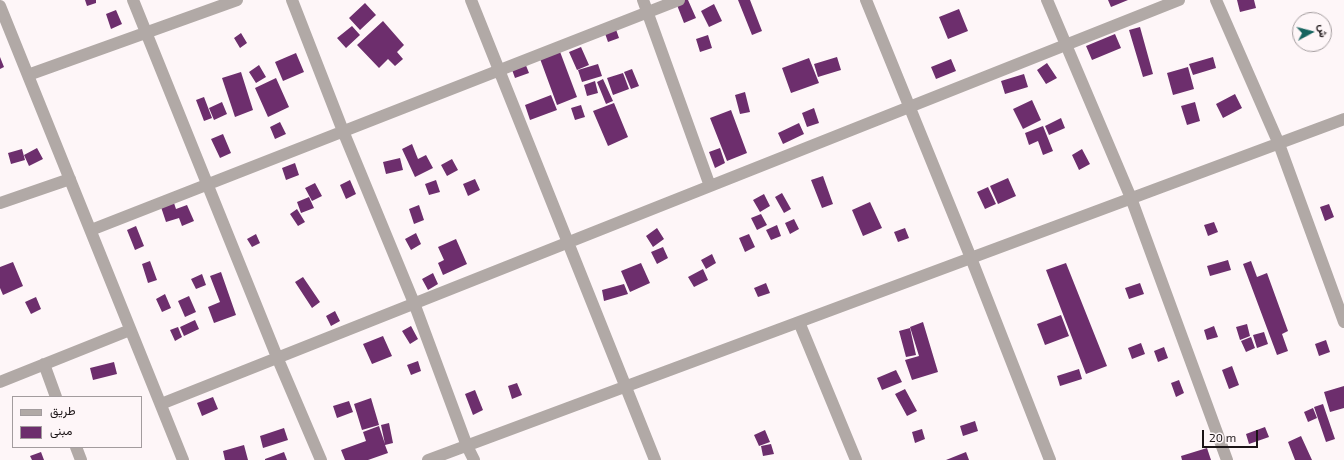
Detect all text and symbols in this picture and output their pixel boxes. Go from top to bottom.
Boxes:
north arrow [1292,12,1332,52]
text: ش [1316,23,1331,38]
legend [12,396,142,448]
text: طريق [50,403,75,417]
scale bar [1204,422,1260,448]
text: مبنى [50,423,72,437]
text: 20 m [1209,430,1236,444]

